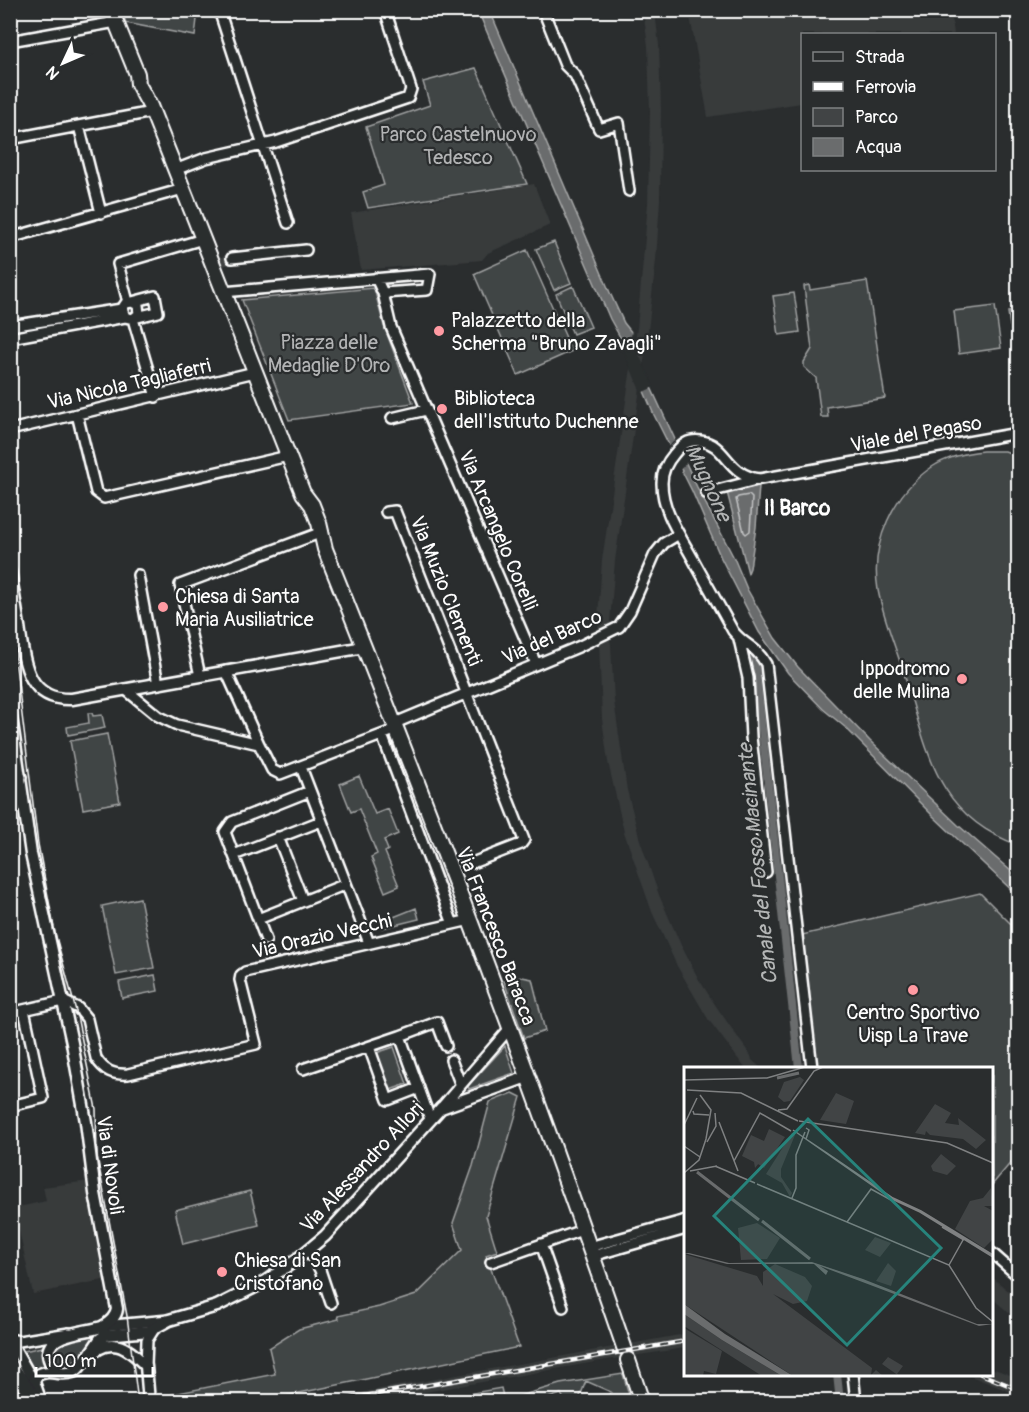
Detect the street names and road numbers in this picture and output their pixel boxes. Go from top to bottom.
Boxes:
street label: Via Nicola Tagliaferri [45,353,213,415]
street label: Viale del Pegaso [848,410,984,458]
street label: Via Arcangelo Corelli [453,446,543,614]
street label: Via Muzio Clementi [405,512,487,670]
street label: Via del Barco [498,604,606,670]
street label: Via Francesco Baracca [450,843,542,1029]
street label: Via Orazio Vecchi [250,908,394,964]
street label: Via Alessandro Allori [295,1096,429,1238]
street label: Via di Novoli [91,1114,129,1216]

